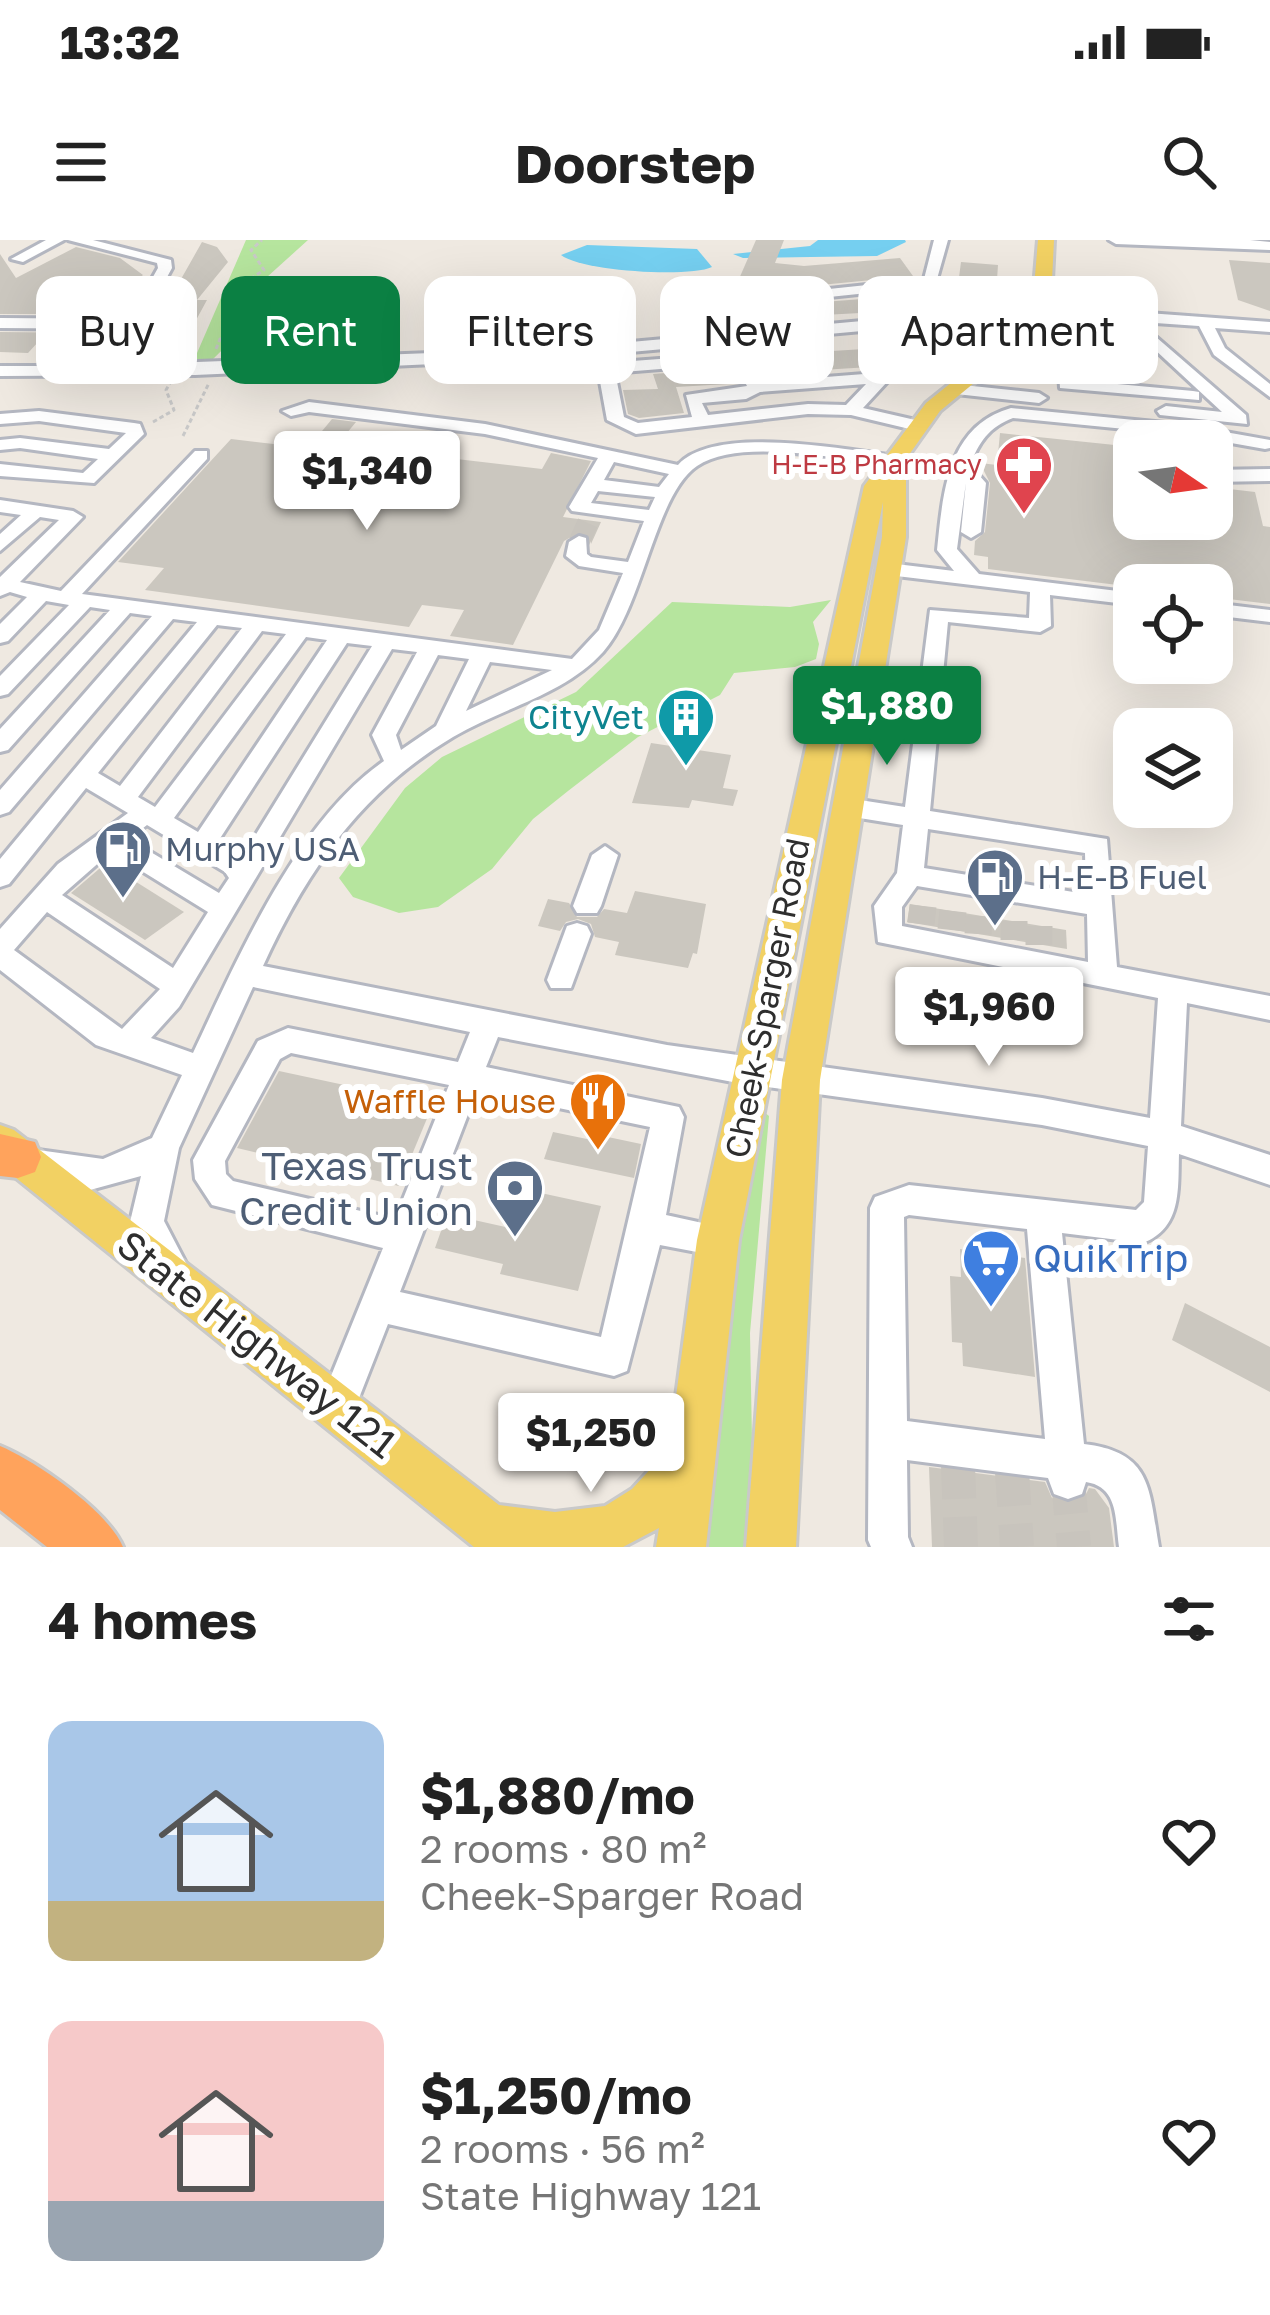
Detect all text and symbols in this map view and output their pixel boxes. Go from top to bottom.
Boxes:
text: 13:32 [60,15,180,69]
icon: menu [48,129,114,195]
icon: search [1156,129,1222,195]
text: Doorstep [514,130,756,195]
chip: Buy [36,276,197,384]
chip: Rent [221,276,400,384]
chip: Filters [424,276,636,384]
chip: New [660,276,834,384]
chip: Apartment [858,276,1158,384]
north arrow [1113,420,1233,540]
map controls [1113,420,1233,828]
pin: $1,340 [269,431,465,533]
pharmacy icon: H-E-B Pharmacy [993,434,1055,516]
text: $1,340 [301,446,433,493]
place label: H-E-B Pharmacy [771,448,982,480]
button: locate [1113,564,1233,684]
pin: $1,880 [789,666,985,768]
text: $1,880 [820,681,954,728]
building icon: CityVet [655,686,717,768]
place label: CityVet [528,697,644,736]
button: layers [1113,708,1233,828]
fuel station icon: Murphy USA [92,818,154,900]
place label: Murphy USA [165,829,360,868]
street label: Cheek-Sparger Road [716,835,817,1161]
fuel station icon: H-E-B Fuel [964,846,1026,928]
place label: H-E-B Fuel [1037,857,1207,896]
pin: $1,960 [891,967,1087,1069]
text: $1,960 [922,982,1056,1029]
restaurant icon: Waffle House [567,1070,629,1152]
place label: Waffle House [343,1081,556,1120]
place label: Texas Trust Credit Union [239,1142,473,1234]
bank icon: Texas Trust Credit Union [484,1157,546,1239]
street label: State Highway 121 [108,1220,406,1467]
supermarket icon: QuikTrip [960,1227,1022,1309]
place label: QuikTrip [1033,1234,1188,1281]
pin: $1,250 [493,1393,689,1495]
text: $1,250 [525,1408,657,1455]
icon: filters [1156,1586,1222,1652]
text: 4 homes [48,1589,257,1650]
text: $1,880/mo [420,1764,695,1825]
icon: home [144,1769,288,1913]
icon: heart [1156,1808,1222,1874]
text: 2 rooms · 80 m² [420,1825,707,1872]
text: Cheek-Sparger Road [420,1872,804,1919]
text: $1,250/mo [420,2064,692,2125]
icon: home [144,2069,288,2213]
icon: heart [1156,2108,1222,2174]
text: 2 rooms · 56 m² [420,2125,705,2172]
text: State Highway 121 [420,2172,761,2219]

